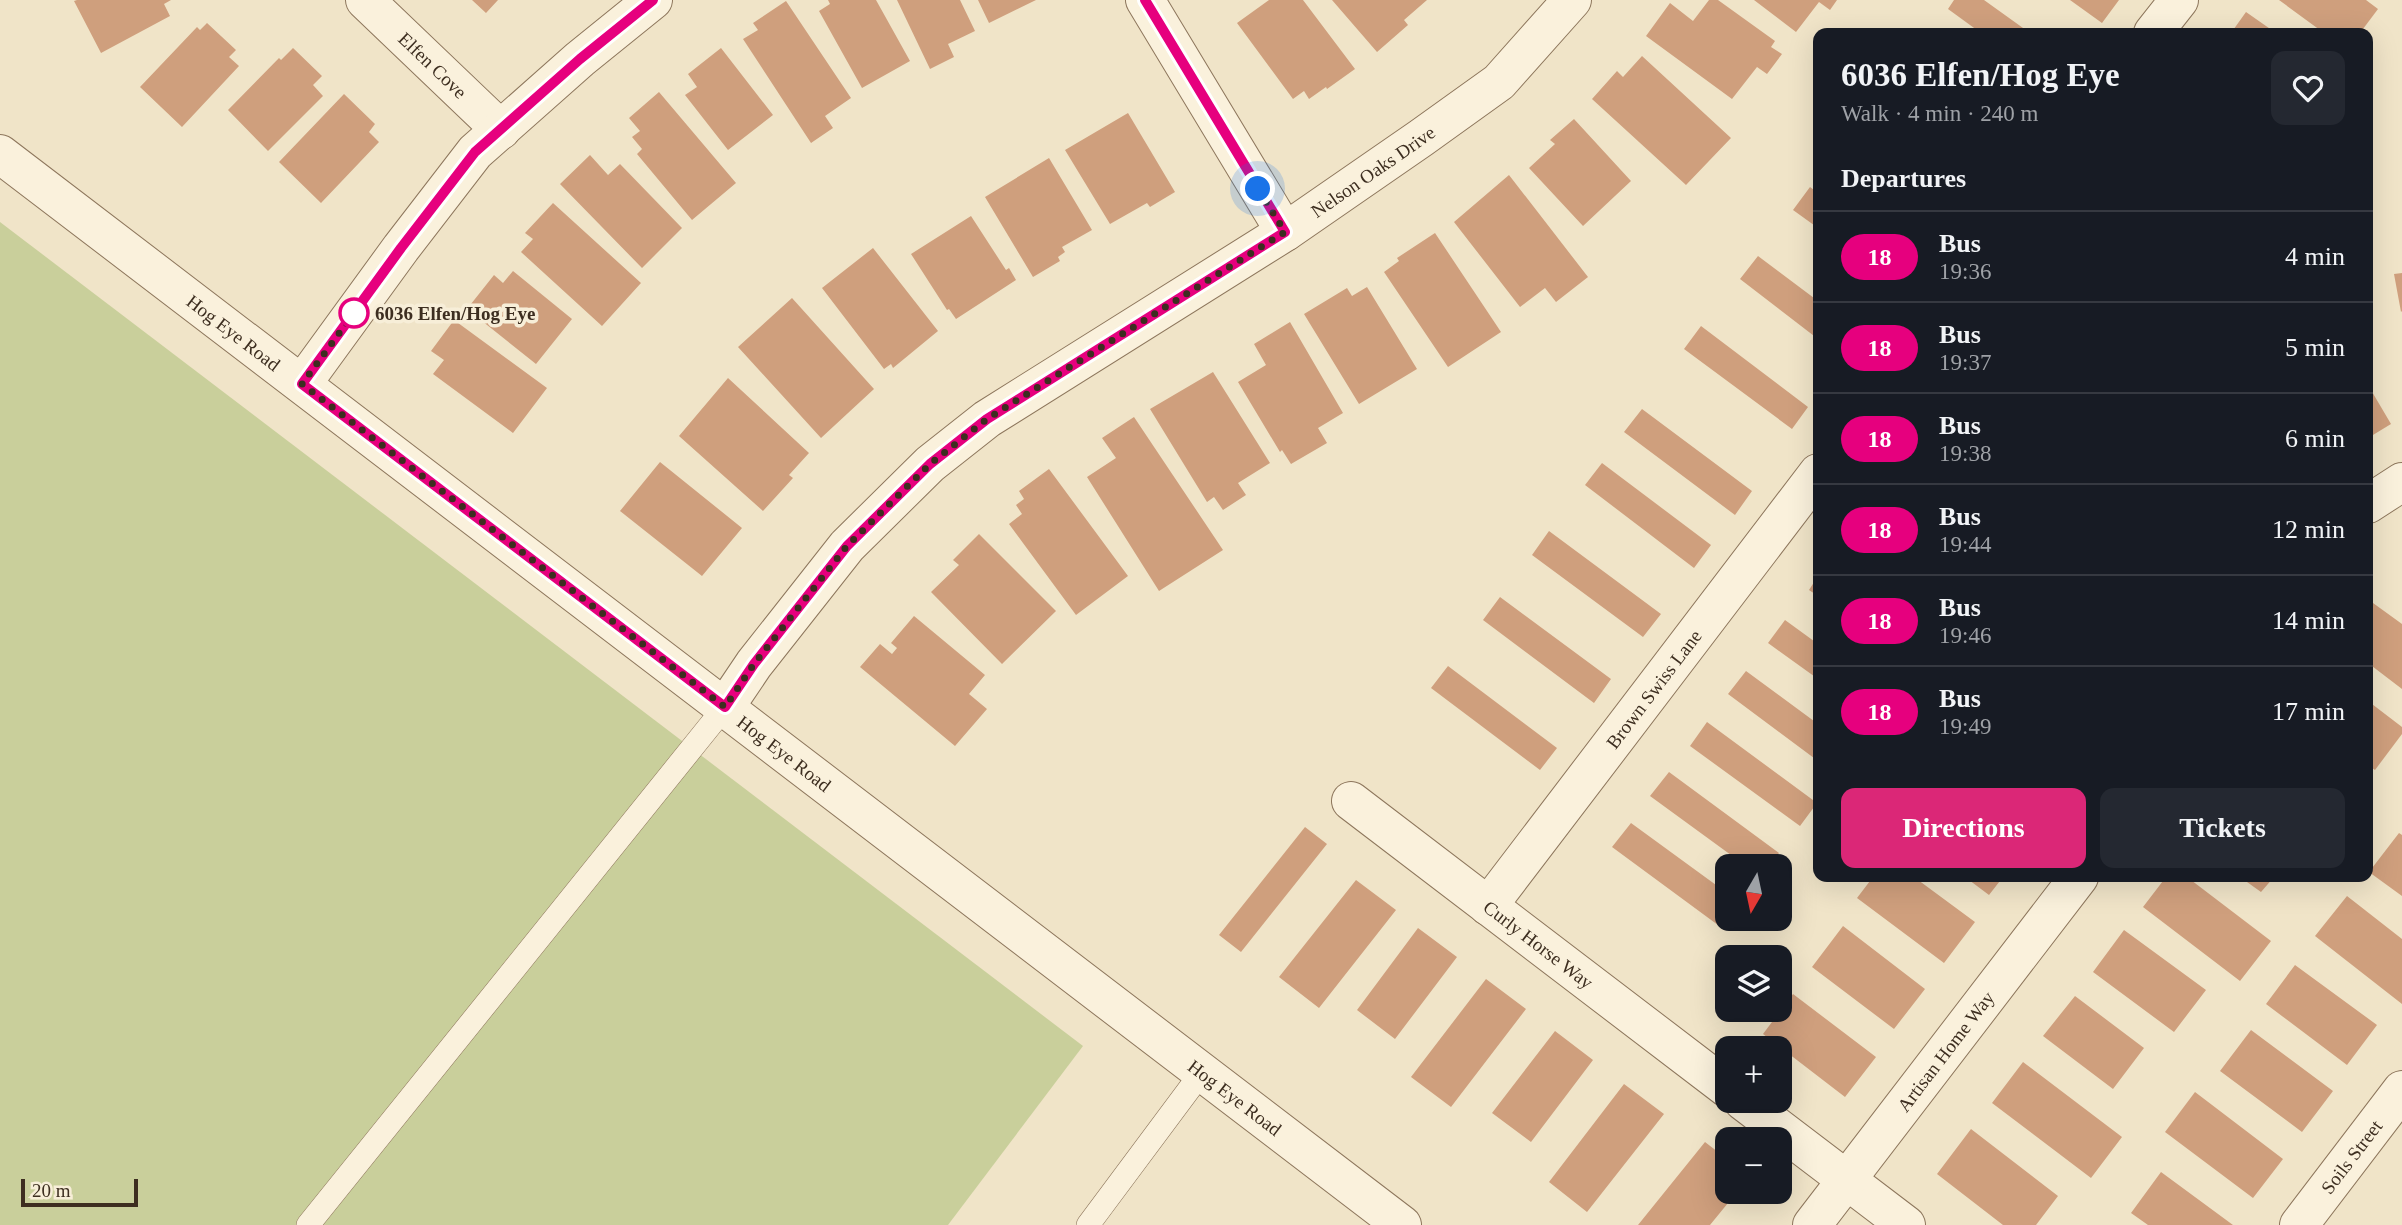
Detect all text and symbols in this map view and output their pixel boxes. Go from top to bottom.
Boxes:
street label: Elfen Cove [395,28,471,102]
button: heart [2271,51,2345,125]
text: 6036 Elfen/Hog Eye [1841,57,2120,93]
text: Walk · 4 min · 240 m [1841,101,2038,126]
street label: Nelson Oaks Drive [1307,121,1439,221]
text: Departures [1841,164,1966,193]
your location [1240,171,1275,206]
text: Bus [1939,229,1981,258]
text: 4 min [2285,242,2345,271]
text: 18 [1868,244,1892,270]
text: 19:36 [1939,259,1991,284]
street label: Hog Eye Road [183,290,285,375]
marker: 6036 Elfen/Hog Eye [339,298,369,328]
place label: 6036 Elfen/Hog Eye [375,303,535,324]
text: Bus [1939,320,1981,349]
text: 5 min [2285,333,2345,362]
text: 18 [1868,335,1892,361]
text: 19:37 [1939,350,1991,375]
text: Bus [1939,411,1981,440]
text: 6 min [2285,424,2345,453]
text: 18 [1868,426,1892,452]
text: 19:38 [1939,441,1991,466]
text: Bus [1939,502,1981,531]
text: 12 min [2272,515,2345,544]
text: 18 [1868,517,1892,543]
text: 19:44 [1939,532,1991,557]
text: Bus [1939,593,1981,622]
text: 14 min [2272,606,2345,635]
text: 18 [1868,608,1892,634]
text: 19:46 [1939,623,1991,648]
street label: Brown Swiss Lane [1602,625,1705,752]
text: Bus [1939,684,1981,713]
text: 17 min [2272,697,2345,726]
text: 18 [1868,699,1892,725]
street label: Hog Eye Road [733,711,836,796]
text: 19:49 [1939,714,1991,739]
button: Directions [1841,788,2086,868]
button: Tickets [2100,788,2345,868]
north arrow [1715,854,1792,931]
map controls [1715,854,1792,1204]
street label: Curly Horse Way [1480,896,1598,993]
button: layers [1715,945,1792,1022]
street label: Artisan Home Way [1893,987,1998,1116]
button: + [1715,1036,1792,1113]
street label: Hog Eye Road [1184,1055,1286,1140]
street label: Soils Street [2316,1115,2386,1198]
button: − [1715,1127,1792,1204]
scale bar [21,1176,138,1208]
text: 20 m [32,1180,71,1201]

